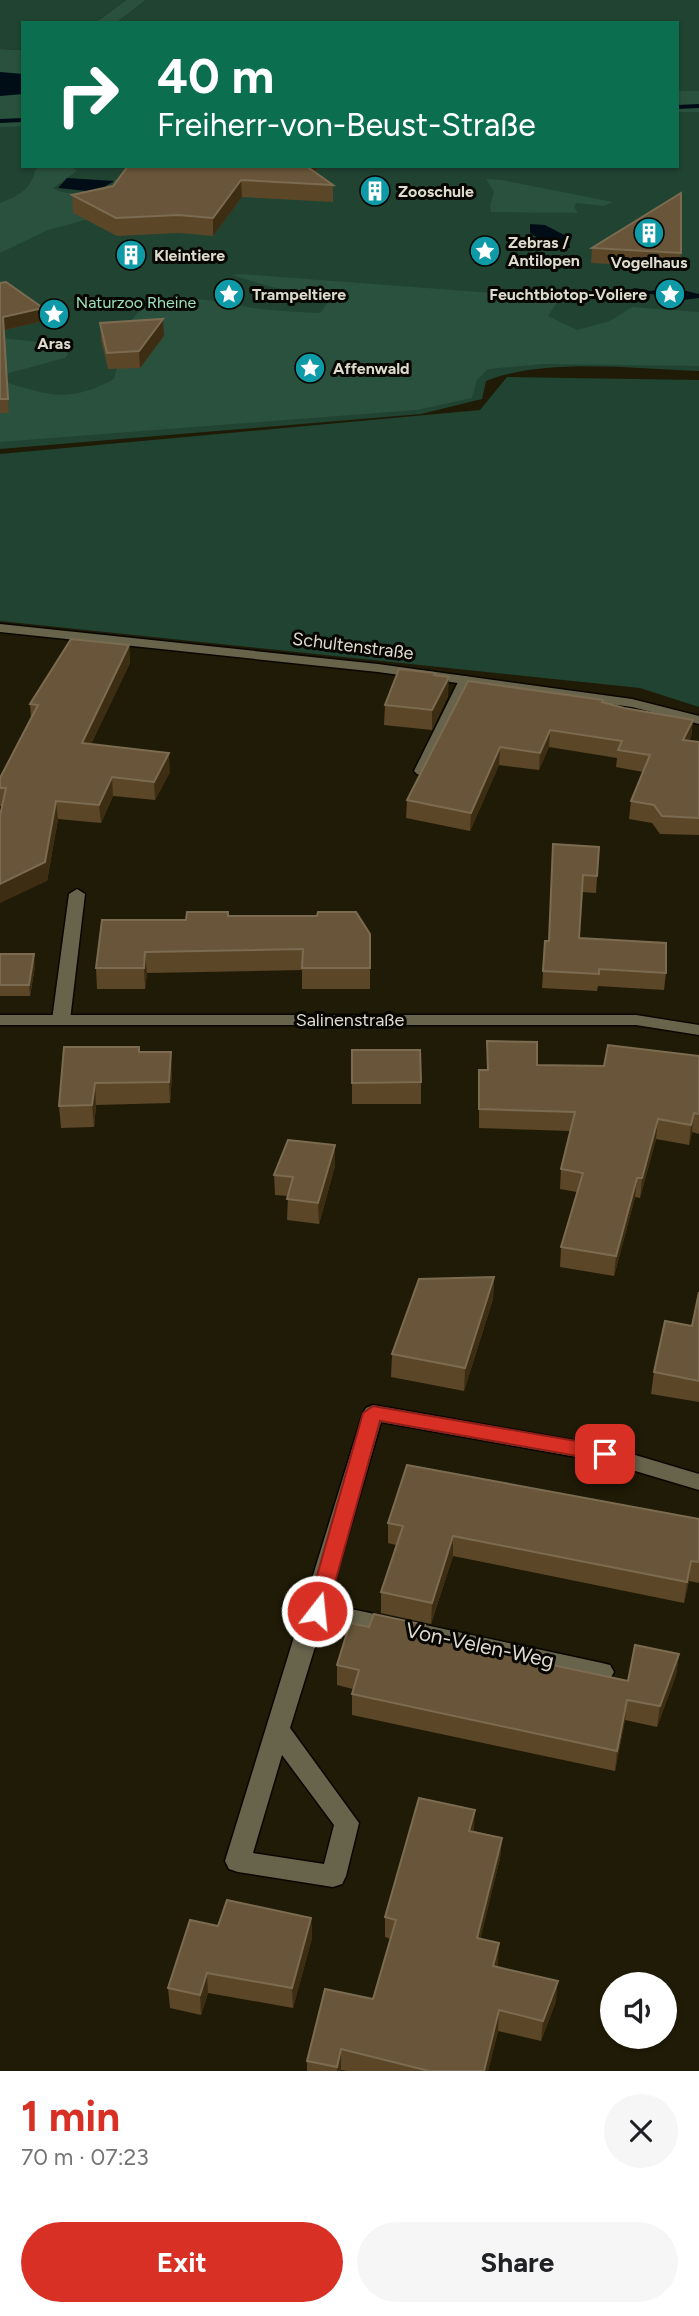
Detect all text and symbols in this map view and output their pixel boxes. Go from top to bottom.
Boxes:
text: 40 m [157,46,274,105]
icon: right [42,49,133,140]
text: Freiherr-von-Beust-Straße [157,106,536,144]
building icon: Zooschule [358,174,392,208]
place label: Zooschule [398,182,474,201]
building icon: Vogelhaus [632,216,666,250]
place label: Zebras / Antilopen [508,233,580,270]
place icon: Zebras / Antilopen [468,234,502,268]
building icon: Kleintiere [114,238,148,272]
place label: Kleintiere [154,246,225,265]
place label: Vogelhaus [611,253,688,272]
place icon: Trampeltiere [212,277,246,311]
place icon: Feuchtbiotop-Voliere [653,277,687,311]
place label: Trampeltiere [252,285,346,304]
place label: Feuchtbiotop-Voliere [489,285,647,304]
park label: Naturzoo Rheine [76,293,196,312]
place icon: Aras [37,297,71,331]
place label: Aras [37,334,71,353]
place icon: Affenwald [293,351,327,385]
place label: Affenwald [333,359,410,378]
street label: Schultenstraße [291,628,415,664]
street label: Salinenstraße [296,1009,405,1031]
pin [575,1424,635,1484]
icon: arrive [586,1435,624,1473]
position arrow [280,1574,354,1648]
street label: Von-Velen-Weg [403,1617,557,1673]
map controls [600,1972,677,2049]
button: sound [600,1972,677,2049]
text: 1 min [21,2091,120,2142]
button: close [604,2094,678,2168]
text: 70 m · 07:23 [21,2143,149,2171]
button: Exit [21,2222,343,2302]
button: Share [357,2222,678,2302]

